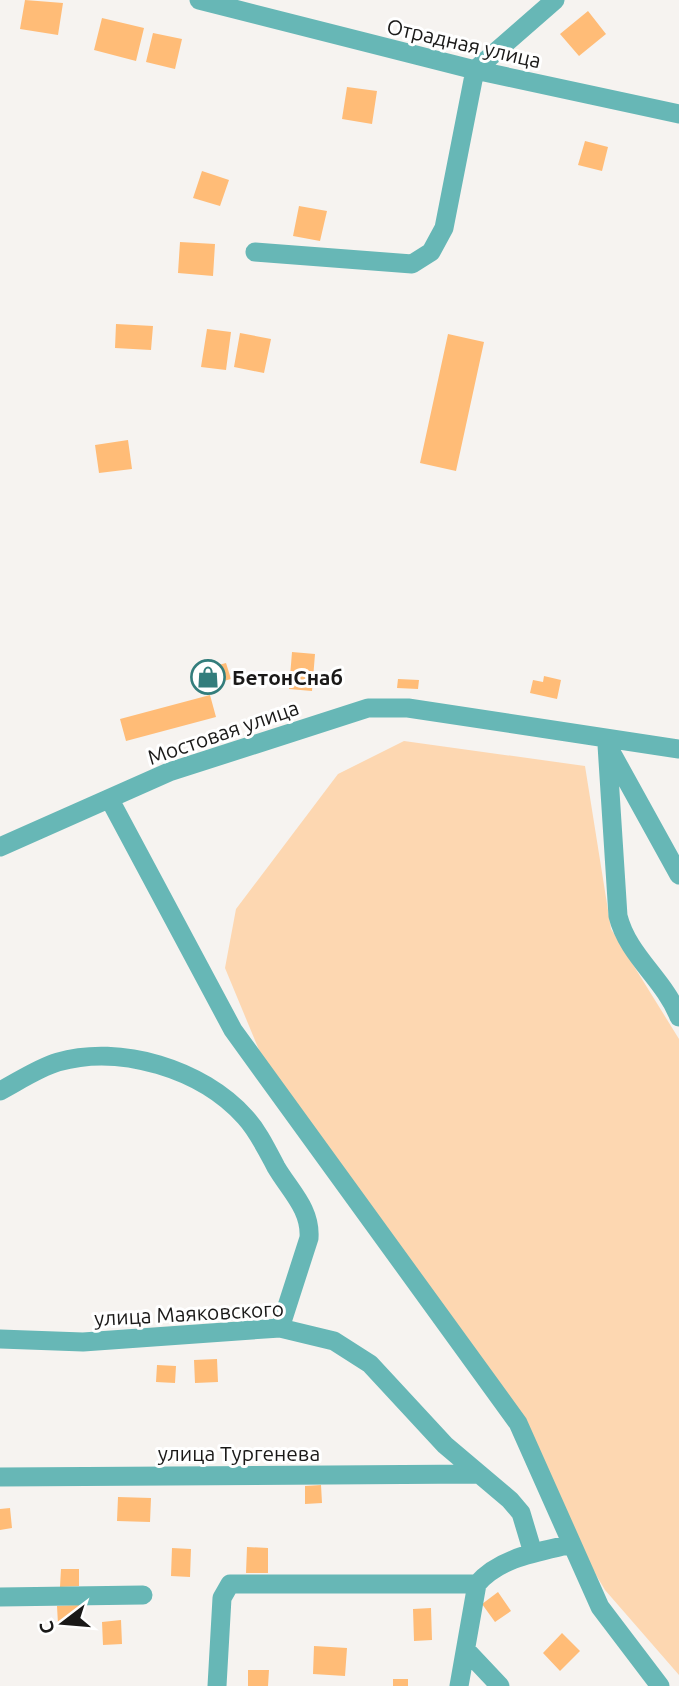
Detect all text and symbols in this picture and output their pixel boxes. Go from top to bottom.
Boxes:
street label: Отрадная улица [384,14,544,72]
shop icon: БетонСнаб [189,658,227,696]
place label: БетонСнаб [232,665,343,689]
street label: Мостовая улица [144,695,302,769]
street label: улица Маяковского [93,1296,285,1330]
street label: улица Тургенева [158,1441,320,1465]
north arrow [28,1588,98,1658]
text: С [34,1619,59,1637]

